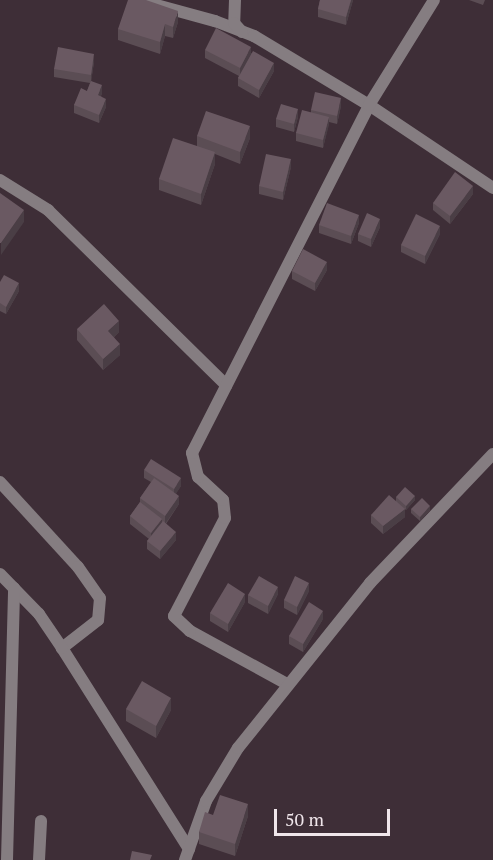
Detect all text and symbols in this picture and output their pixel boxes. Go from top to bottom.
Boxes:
scale bar [277,797,392,835]
text: 50 m [285,807,324,831]

